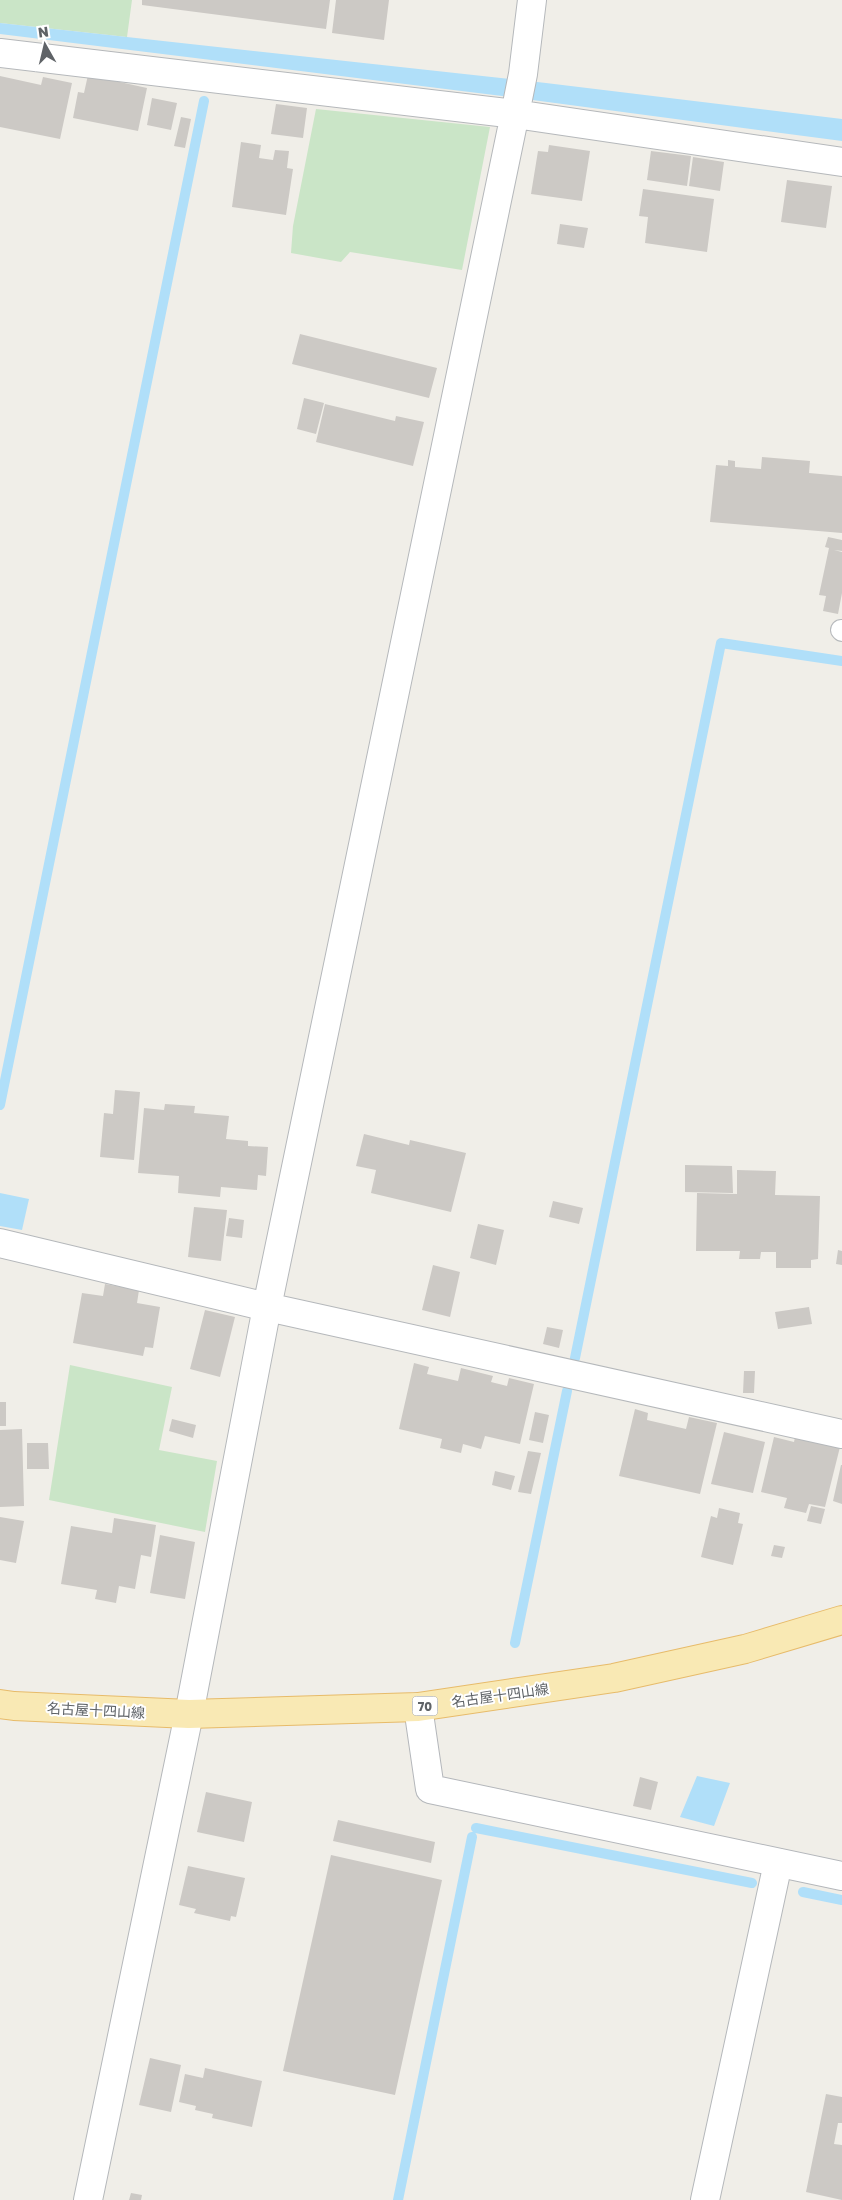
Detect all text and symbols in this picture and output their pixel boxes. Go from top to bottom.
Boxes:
north arrow [20,20,70,70]
text: N [37,22,50,41]
street label: 名古屋十四山線 [450,1680,550,1710]
road number: 70 [412,1696,438,1715]
street label: 名古屋十四山線 [47,1699,145,1721]

